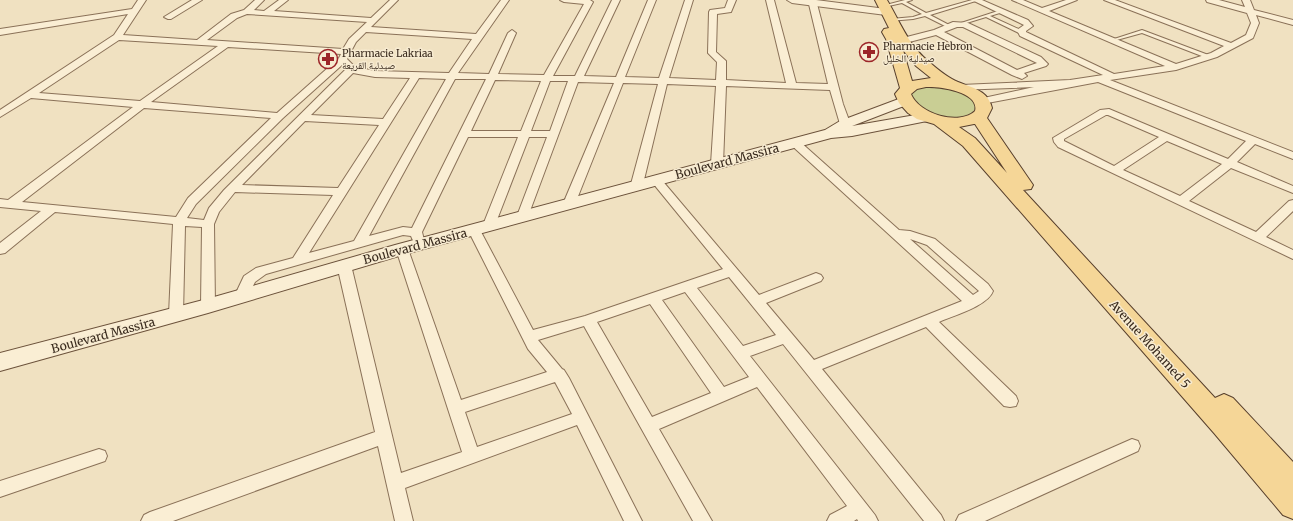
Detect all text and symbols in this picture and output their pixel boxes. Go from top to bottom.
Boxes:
place label: Pharmacie Hebron صيدلية الخليل [883,40,973,65]
pharmacy icon: Pharmacie Hebron صيدلية الخليل [858,41,880,63]
place label: Pharmacie Lakriaa صيدلية القريعة [342,47,433,72]
pharmacy icon: Pharmacie Lakriaa صيدلية القريعة [317,48,339,70]
street label: Boulevard Massira [673,140,781,182]
street label: Boulevard Massira [361,225,469,267]
street label: Avenue Mohamed 5 [1106,296,1193,391]
street label: Boulevard Massira [49,314,157,356]

